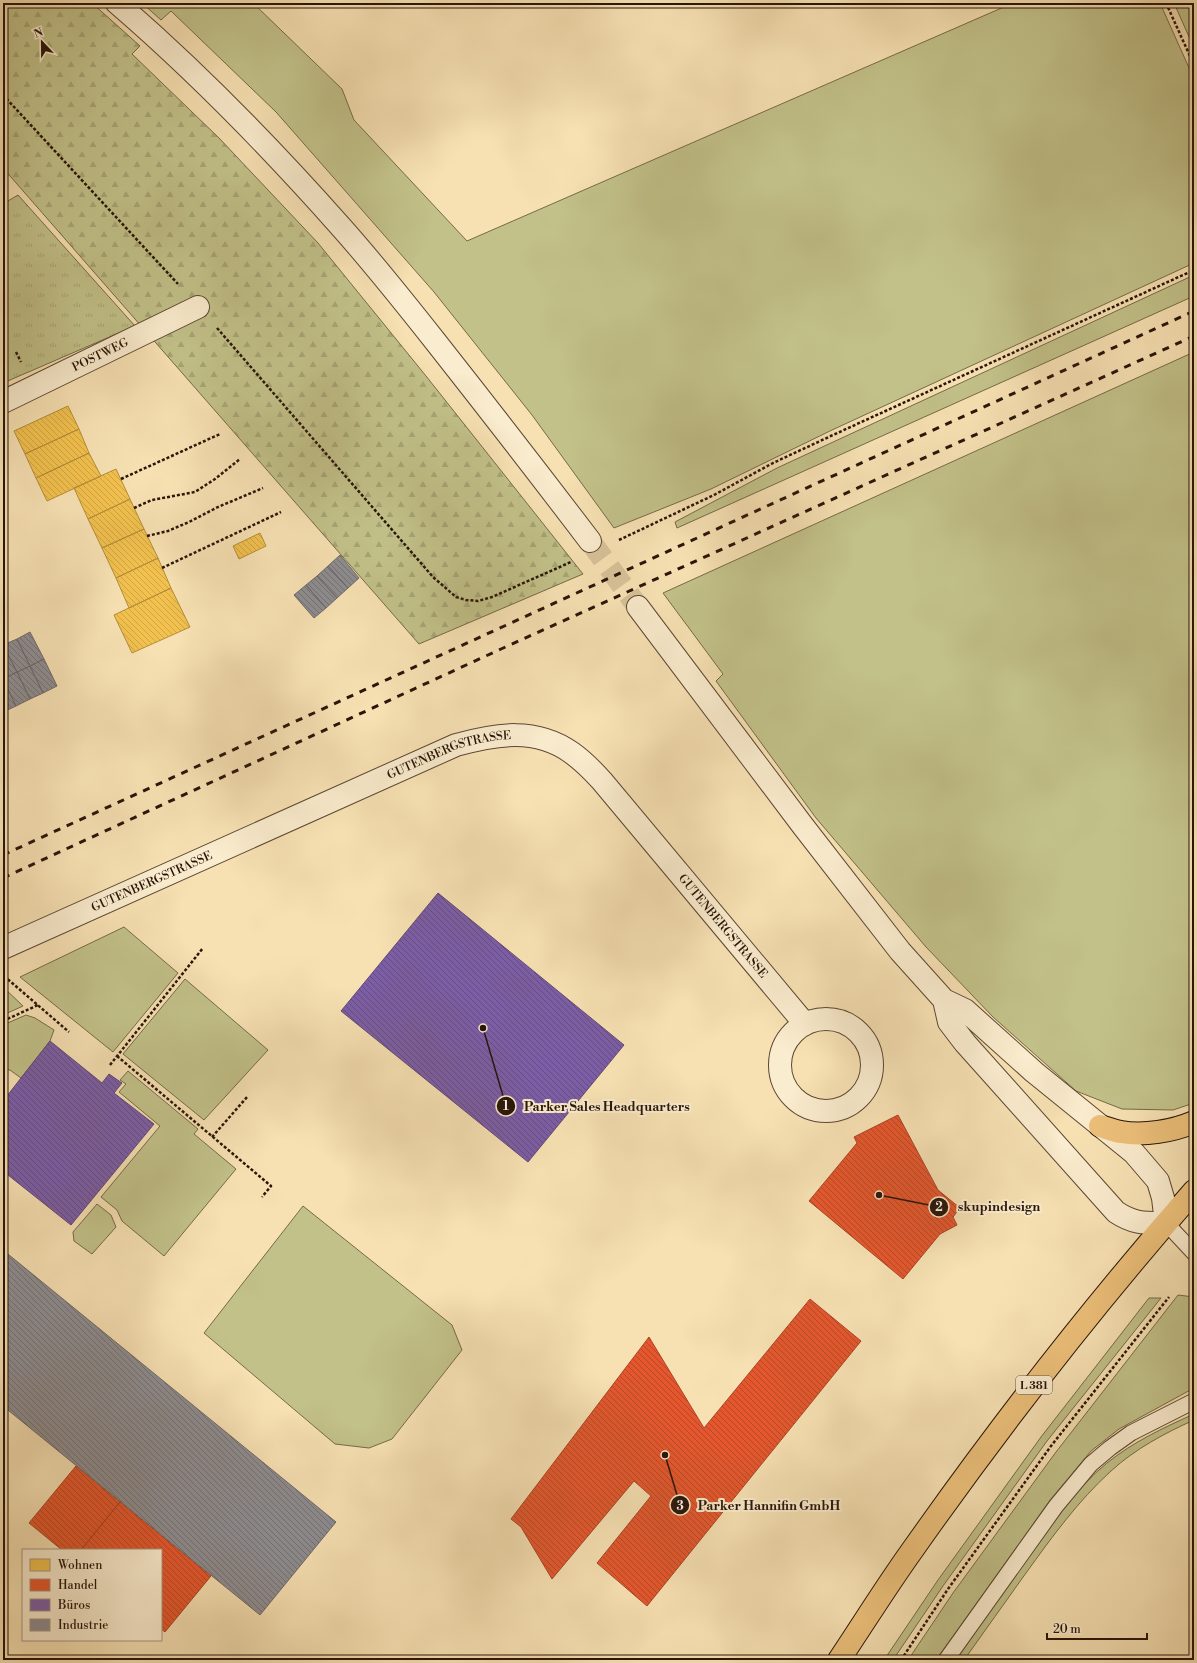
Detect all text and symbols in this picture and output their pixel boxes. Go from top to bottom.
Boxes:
north arrow [22,22,62,62]
text: N [32,25,46,42]
street label: POSTWEG [70,335,131,375]
street label: GUTENBERGSTRASSE [385,728,512,783]
street label: GUTENBERGSTRASSE [89,848,215,915]
street label: GUTENBERGSTRASSE [675,871,770,981]
callout: Parker Sales Headquarters [496,1094,698,1119]
text: 1 [503,1099,509,1114]
text: Parker Sales Headquarters [524,1099,690,1115]
callout: skupindesign [929,1194,1048,1219]
text: skupindesign [958,1199,1040,1215]
text: 2 [935,1200,943,1215]
road number: L 381 [1016,1376,1052,1394]
callout: Parker Hannifin GmbH [670,1493,848,1518]
text: Parker Hannifin GmbH [698,1498,840,1514]
text: 3 [676,1499,684,1514]
legend [22,1549,162,1641]
text: Wohnen [57,1558,102,1573]
text: Handel [58,1578,98,1593]
text: Büros [57,1598,90,1613]
scale bar [1047,1615,1147,1641]
text: Industrie [58,1618,108,1633]
text: 20 m [1053,1622,1081,1637]

